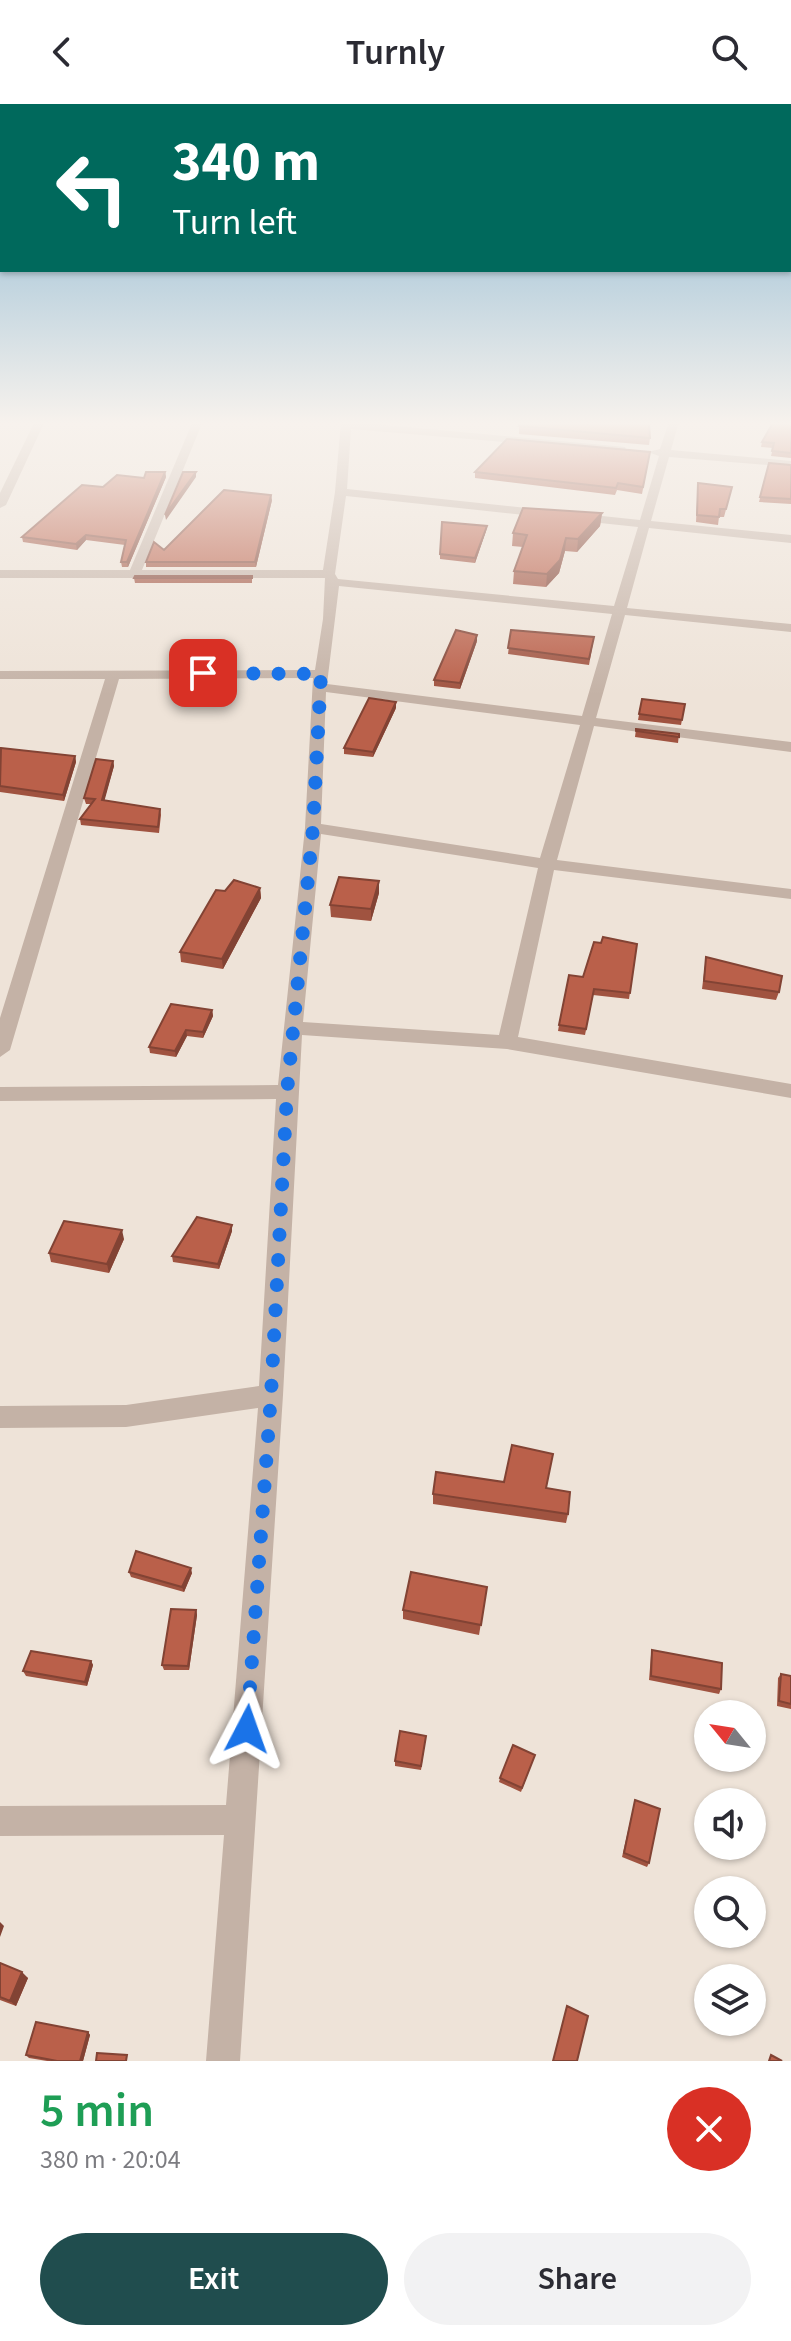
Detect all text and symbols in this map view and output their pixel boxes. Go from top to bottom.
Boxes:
text: Turnly [346,27,445,78]
icon: back [40,30,84,74]
icon: search [707,30,751,74]
text: 340 m [172,123,320,202]
icon: left [40,136,144,240]
text: Turn left [172,197,297,248]
pin [169,639,237,707]
icon: arrive [181,651,225,695]
position arrow [205,1687,289,1771]
north arrow [694,1700,766,1772]
map controls [694,1700,766,2036]
button: sound [694,1788,766,1860]
button: search [694,1876,766,1948]
button: layers [694,1964,766,2036]
text: 5 min [40,2077,154,2145]
button: close [667,2087,751,2171]
text: 380 m · 20:04 [40,2141,181,2178]
button: Exit [40,2233,388,2325]
button: Share [404,2233,751,2325]

